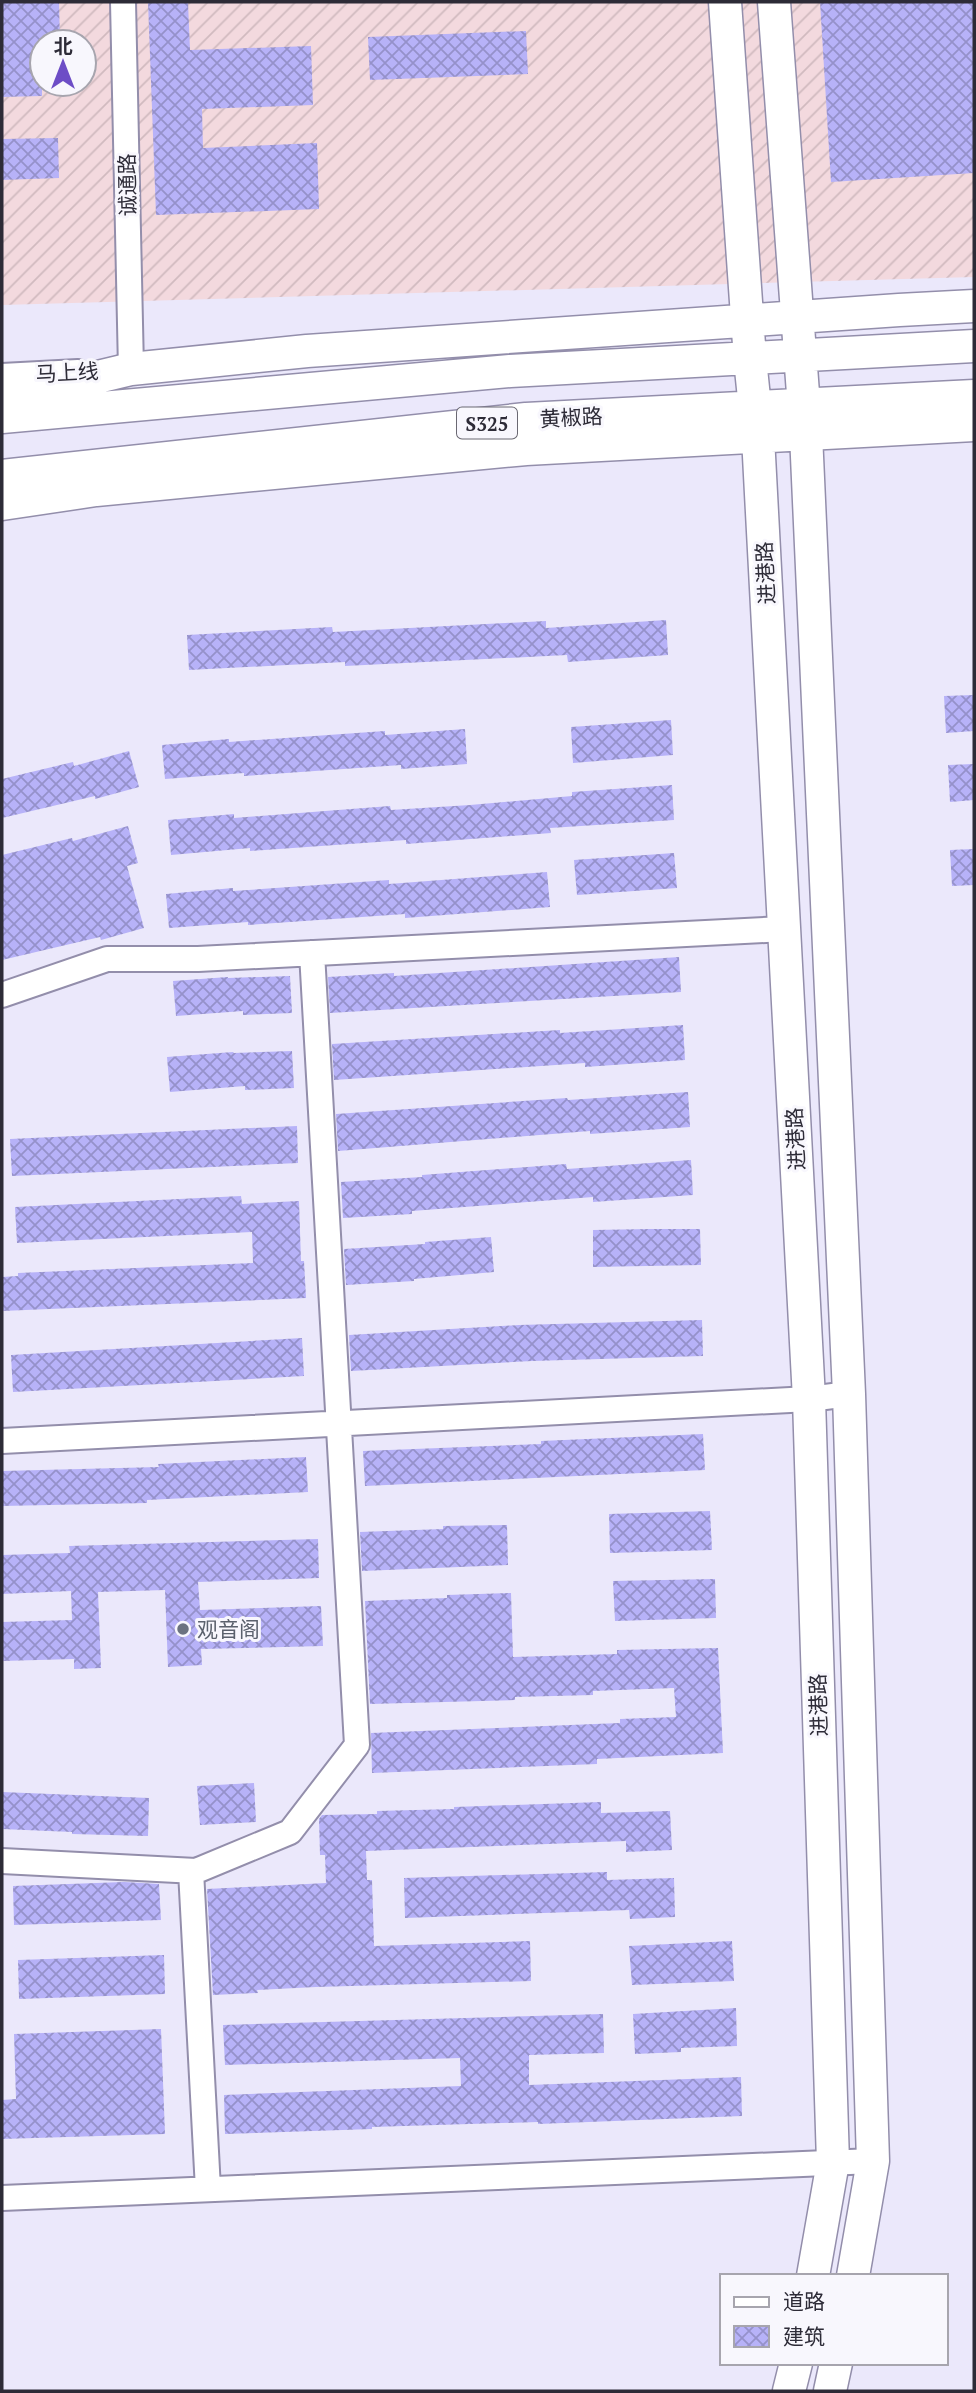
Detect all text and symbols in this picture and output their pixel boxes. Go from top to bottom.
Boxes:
north arrow [28,28,98,98]
text: 北 [53,33,73,58]
street label: 诚通路 [112,153,142,217]
street label: 马上线 [35,356,99,388]
street label: 黄椒路 [539,401,603,433]
road number: S325 [457,408,517,438]
street label: 进港路 [749,541,781,605]
street label: 进港路 [779,1107,811,1171]
place label: 观音阁 [197,1615,260,1643]
marker: 观音阁 [175,1621,191,1637]
street label: 进港路 [803,1673,833,1737]
legend [720,2274,948,2365]
text: 道路 [783,2287,825,2315]
text: 建筑 [783,2322,825,2350]

